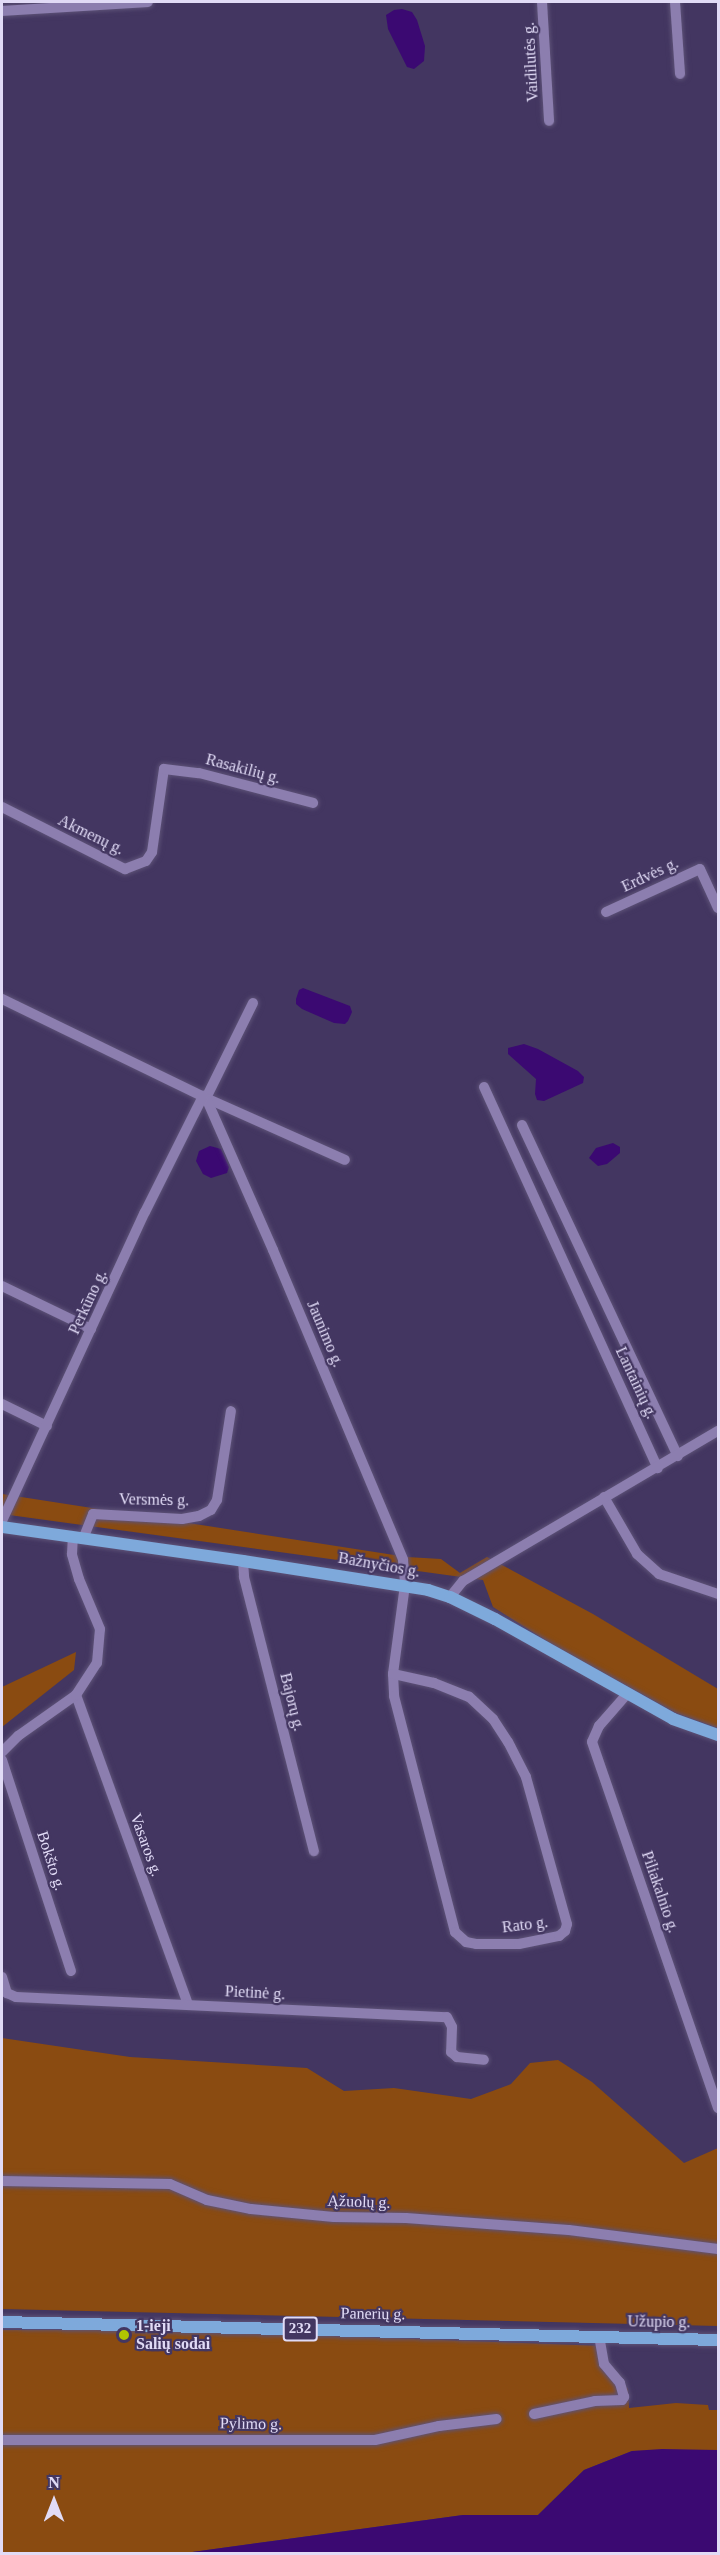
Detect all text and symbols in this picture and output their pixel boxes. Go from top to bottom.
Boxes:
street label: Vaidilutės g. [519,22,543,102]
street label: Rasakilių g. [204,750,282,788]
street label: Akmenų g. [55,811,127,859]
street label: Erdvės g. [619,854,681,896]
street label: Perkūno g. [65,1267,111,1337]
street label: Jaunimo g. [302,1298,348,1370]
street label: Lantainių g. [611,1344,661,1422]
street label: Versmės g. [119,1490,189,1510]
street label: Bažnyčios g. [337,1548,421,1582]
street label: Bajorų g. [275,1671,309,1733]
street label: Vasaros g. [126,1811,166,1879]
street label: Bokšto g. [32,1829,70,1893]
street label: Piliakalnio g. [637,1849,683,1935]
street label: Rato g. [501,1913,549,1937]
street label: Pietinė g. [224,1982,286,2004]
street label: Ąžuolų g. [327,2191,391,2213]
street label: Panerių g. [340,2304,406,2324]
street label: Užupio g. [627,2312,691,2332]
place label: 1-ieji Salių sodai [136,2316,210,2354]
road number: 232 [282,2317,318,2341]
marker: 1-ieji Salių sodai [117,2328,131,2342]
street label: Pylimo g. [220,2414,282,2434]
north arrow [24,2471,84,2531]
text: N [48,2474,60,2491]

